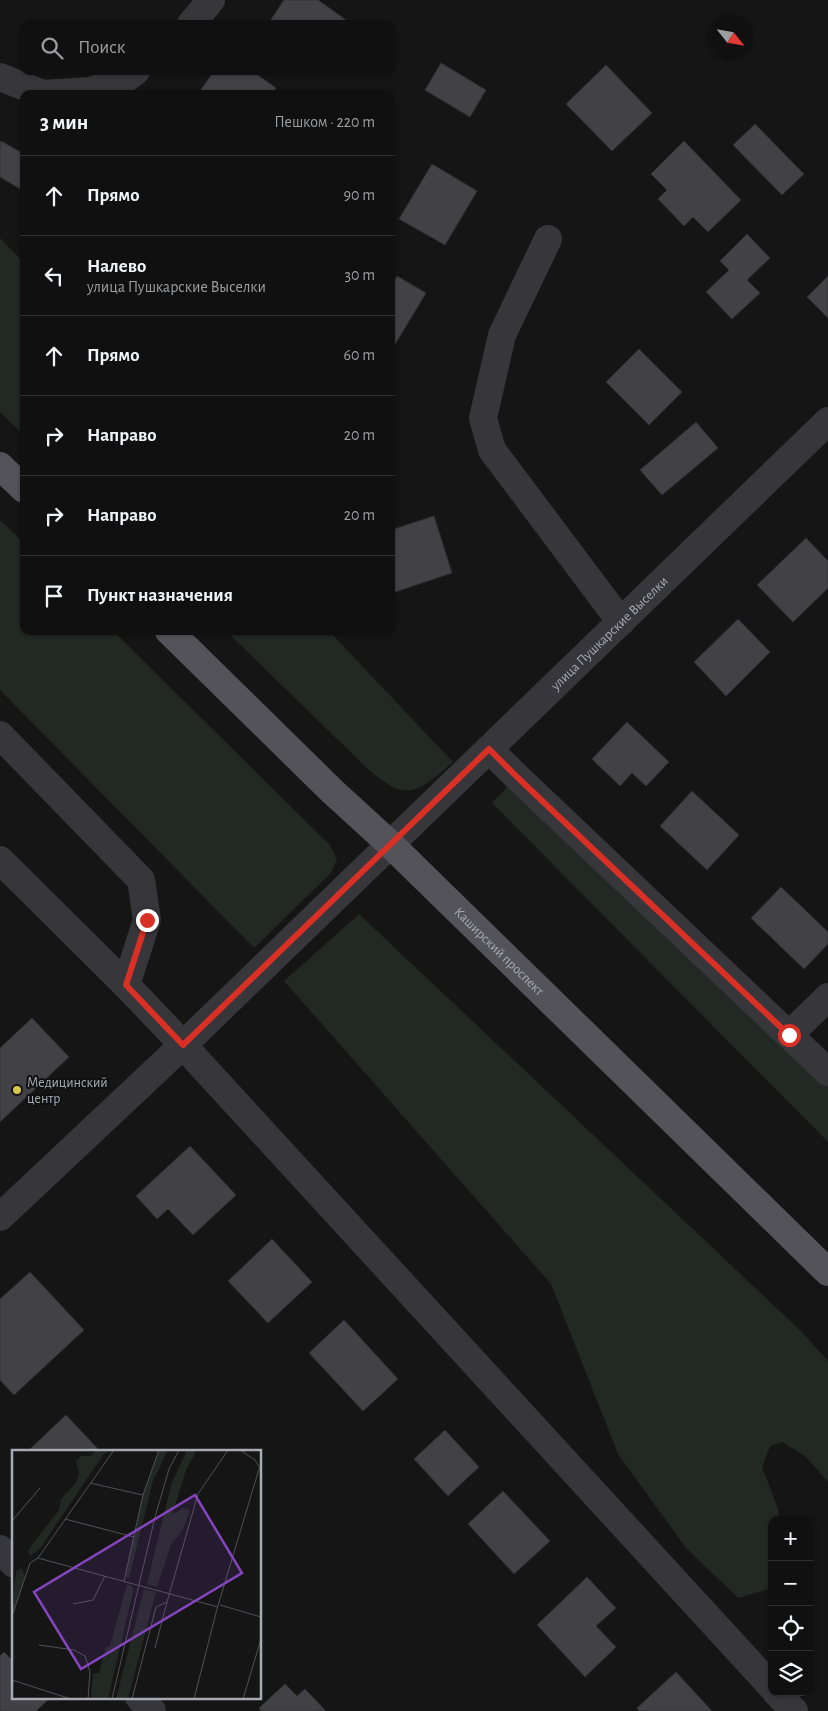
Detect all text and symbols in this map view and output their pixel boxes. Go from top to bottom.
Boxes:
north arrow [708,15,753,60]
search box [20,20,395,75]
icon: search [38,34,66,62]
text: Поиск [78,38,125,57]
text: 3 мин [40,112,88,133]
text: Пешком · 220 m [274,114,375,130]
icon: ahead [40,182,68,210]
text: Прямо [87,186,140,205]
text: 90 m [344,187,375,203]
text: Налево [87,257,146,276]
icon: left [40,262,68,290]
text: 30 m [345,267,375,283]
text: улица Пушкарские Выселки [87,279,266,295]
icon: ahead [40,342,68,370]
text: Прямо [87,346,140,365]
text: 60 m [344,347,375,363]
icon: right [40,422,68,450]
text: Направо [87,426,157,445]
text: 20 m [344,427,375,443]
icon: right [40,502,68,530]
text: Направо [87,506,157,525]
text: 20 m [344,507,375,523]
street label: улица Пушкарские Выселки [548,574,671,694]
icon: arrive [40,582,68,610]
text: Пункт назначения [87,586,233,605]
street label: Каширский проспект [451,905,547,999]
route end [136,909,159,932]
route start [778,1024,801,1047]
place label: Медицинский центр [27,1076,108,1106]
marker: Медицинский центр [11,1084,23,1096]
inset map [12,1450,261,1698]
map controls [768,1516,813,1696]
button: + [768,1516,813,1561]
button: − [768,1561,813,1606]
button: locate [768,1606,813,1651]
button: layers [768,1651,813,1696]

